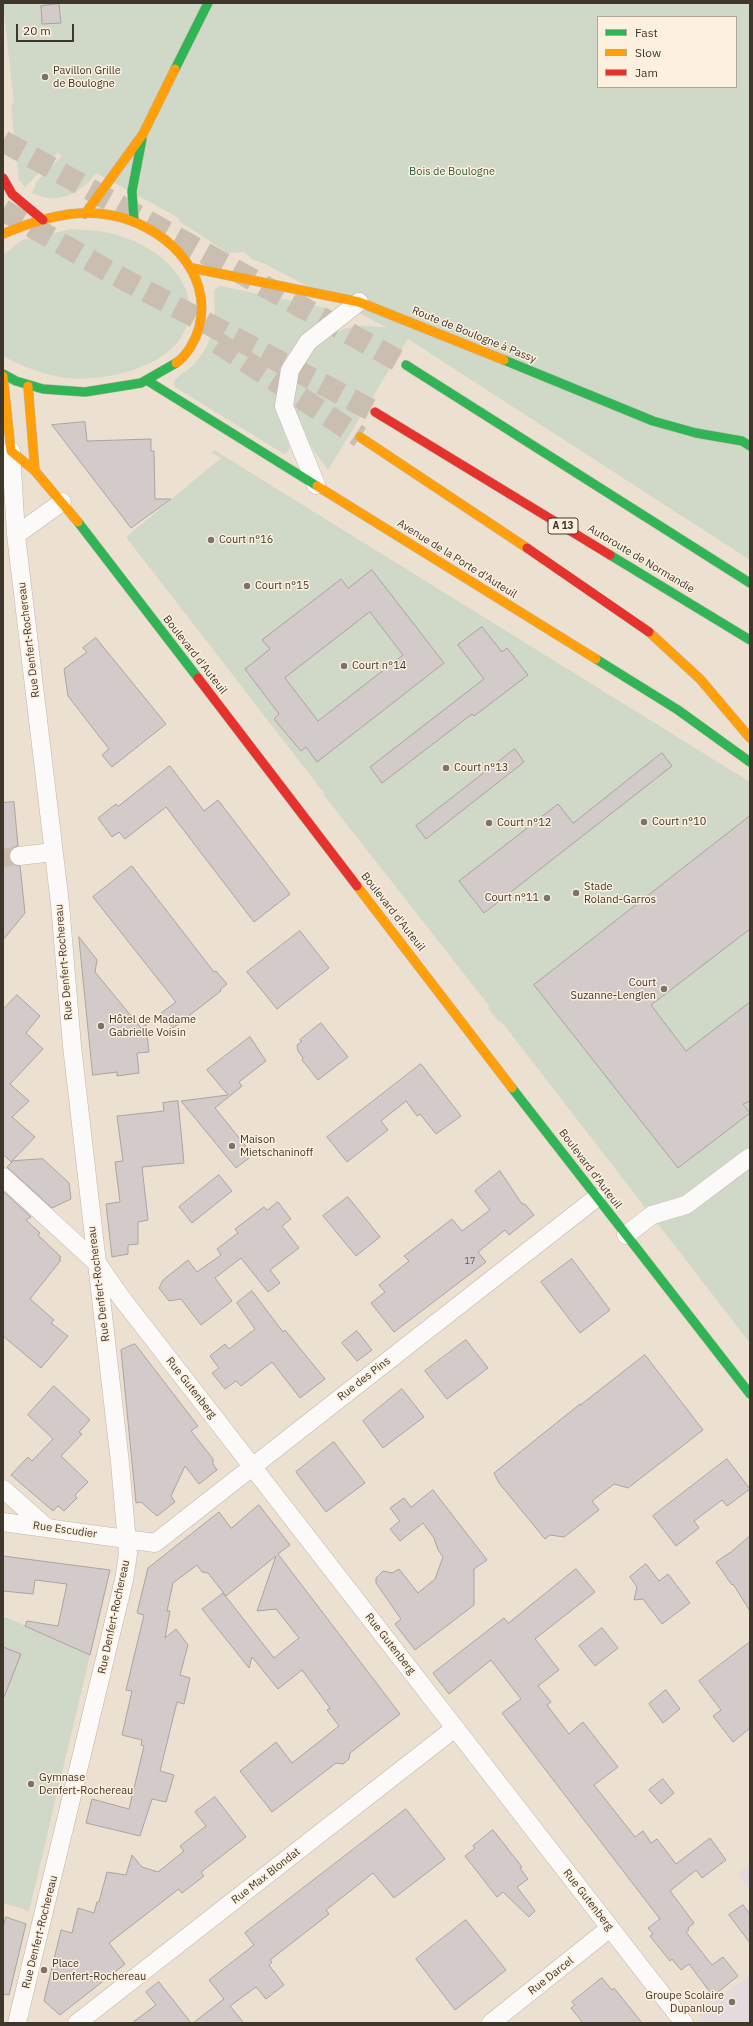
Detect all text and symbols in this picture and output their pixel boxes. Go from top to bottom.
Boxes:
scale bar [18,16,76,42]
legend [597,16,737,88]
text: 20 m [23,23,51,38]
text: Fast [635,25,658,40]
text: Slow [635,45,661,60]
place label: Pavillon Grille de Boulogne [53,64,121,90]
text: Jam [635,65,658,80]
marker: Pavillon Grille de Boulogne [40,72,50,82]
park label: Bois de Boulogne [409,165,495,179]
street label: Route de Boulogne à Passy [410,304,538,366]
street label: Avenue de la Porte d'Auteuil [395,517,519,601]
road number: A 13 [548,518,578,534]
street label: Autoroute de Normandie [585,522,697,596]
place label: Court n°16 [219,533,273,547]
marker: Court n°16 [206,535,216,545]
place label: Court n°15 [255,579,309,593]
street label: Rue Denfert-Rochereau [15,581,43,699]
marker: Court n°15 [242,581,252,591]
street label: Boulevard d'Auteuil [160,613,230,697]
place label: Court n°14 [352,659,406,673]
marker: Court n°14 [339,661,349,671]
place label: Court n°13 [454,761,508,775]
marker: Court n°13 [441,763,451,773]
place label: Court n°10 [652,815,706,829]
place label: Court n°12 [497,816,551,830]
marker: Court n°10 [639,817,649,827]
marker: Court n°12 [484,818,494,828]
street label: Boulevard d'Auteuil [358,870,428,954]
place label: Stade Roland-Garros [584,880,656,906]
marker: Stade Roland-Garros [571,888,581,898]
place label: Court n°11 [485,891,539,905]
marker: Court n°11 [542,893,552,903]
street label: Rue Denfert-Rochereau [52,904,76,1020]
place label: Court Suzanne-Lenglen [571,976,656,1002]
marker: Court Suzanne-Lenglen [659,984,669,994]
place label: Hôtel de Madame Gabrielle Voisin [109,1013,196,1039]
marker: Hôtel de Madame Gabrielle Voisin [96,1021,106,1031]
street label: Boulevard d'Auteuil [556,1127,624,1211]
place label: Maison Mietschaninoff [240,1133,313,1159]
marker: Maison Mietschaninoff [227,1141,237,1151]
street label: Rue Denfert-Rochereau [85,1225,113,1343]
house number: 17 [465,1256,475,1266]
street label: Rue des Pins [335,1354,393,1404]
street label: Rue Gutenberg [163,1355,219,1421]
street label: Rue Escudier [32,1519,98,1541]
street label: Rue Denfert-Rochereau [95,1559,133,1675]
street label: Rue Gutenberg [362,1611,418,1677]
place label: Gymnase Denfert-Rochereau [39,1771,133,1797]
marker: Gymnase Denfert-Rochereau [26,1779,36,1789]
street label: Rue Max Blondat [229,1845,303,1907]
street label: Rue Gutenberg [560,1867,616,1933]
street label: Rue Denfert-Rochereau [20,1874,60,1990]
street label: Rue Darcel [526,1954,576,1998]
place label: Place Denfert-Rochereau [52,1957,146,1983]
marker: Place Denfert-Rochereau [39,1965,49,1975]
place label: Groupe Scolaire Dupanloup [645,1989,724,2015]
marker: Groupe Scolaire Dupanloup [727,1997,737,2007]

